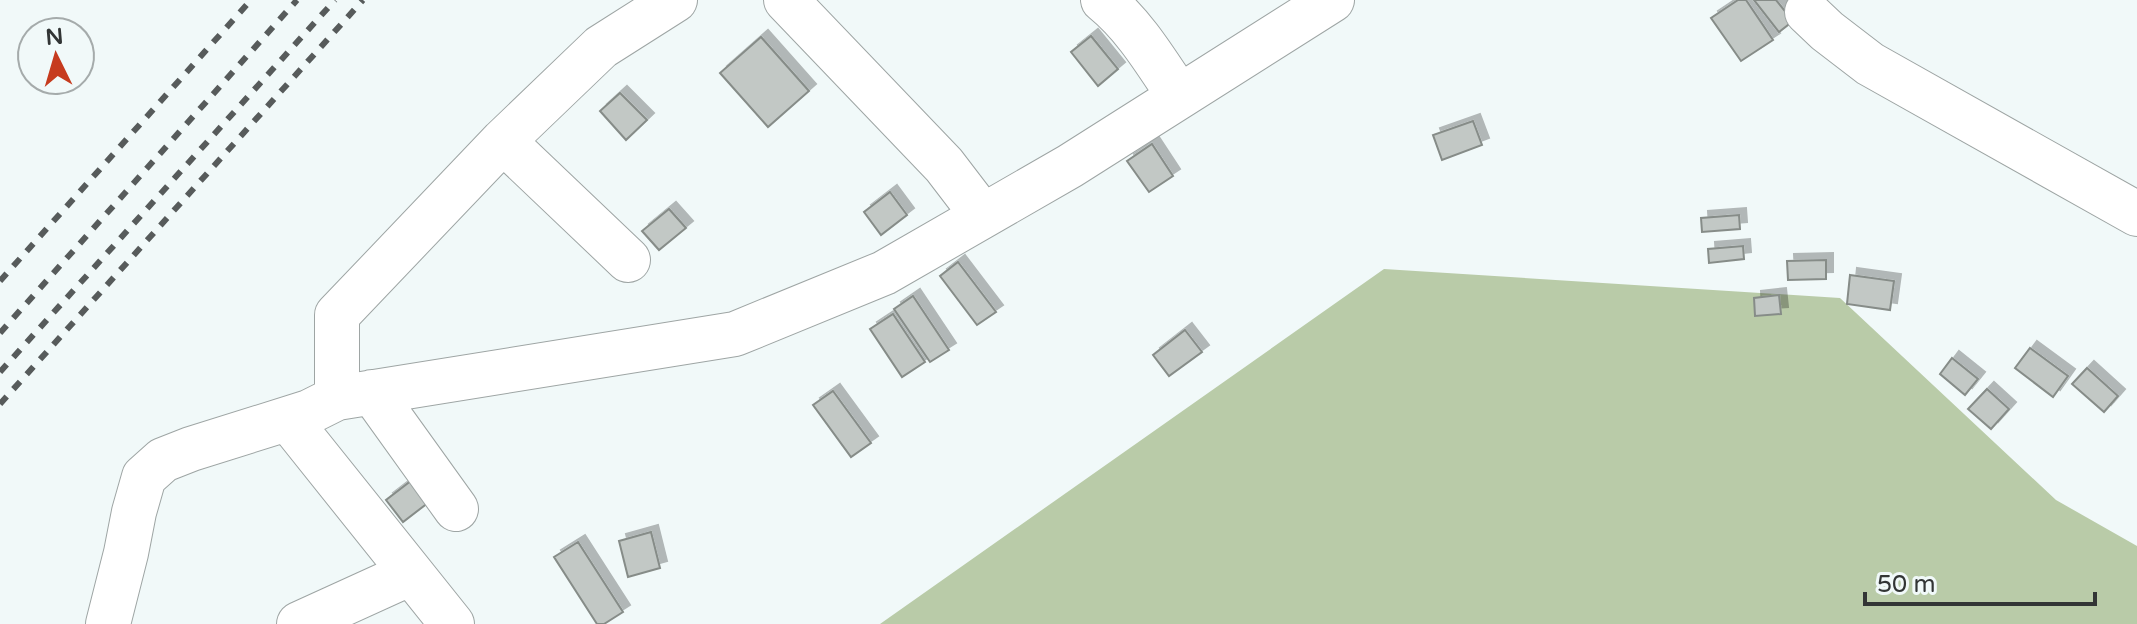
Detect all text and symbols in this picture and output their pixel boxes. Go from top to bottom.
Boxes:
north arrow [16,16,96,96]
text: N [44,23,64,51]
scale bar [1865,556,2095,606]
text: 50 m [1877,570,1935,599]

